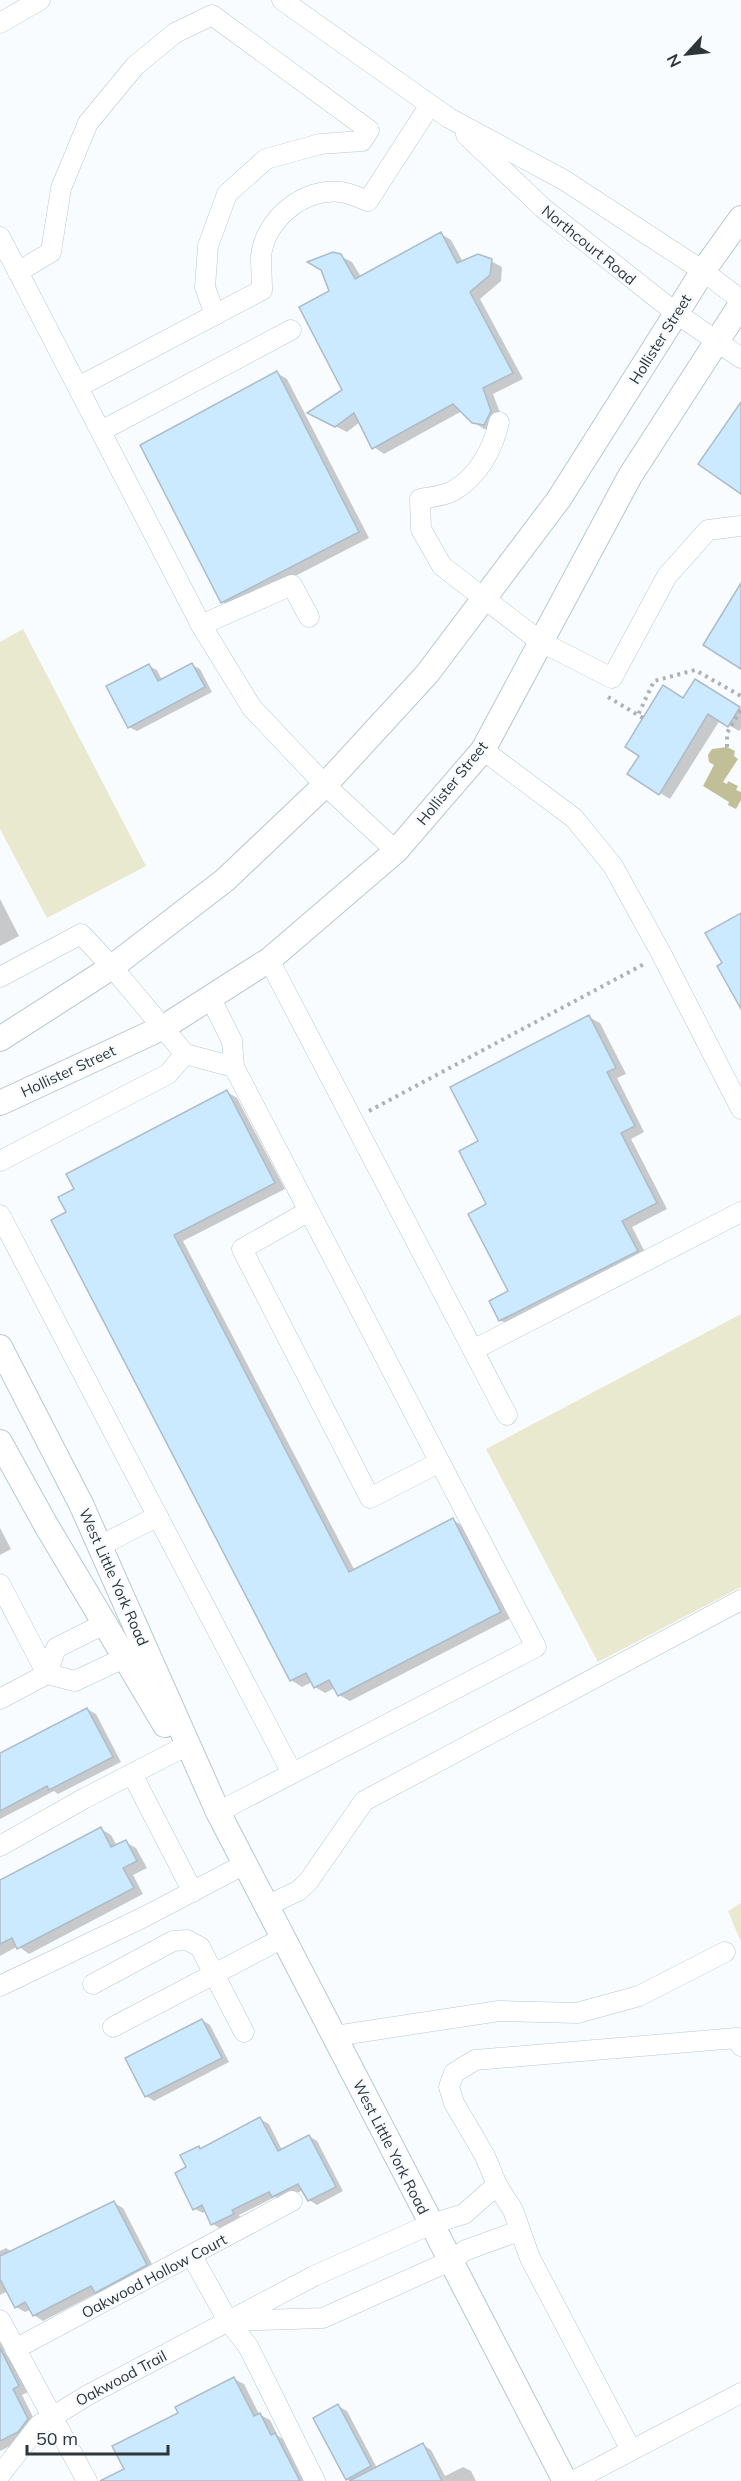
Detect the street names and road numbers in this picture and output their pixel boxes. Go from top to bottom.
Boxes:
street label: Northcourt Road [538,201,640,289]
street label: Hollister Street [625,291,695,387]
street label: Hollister Street [412,737,492,829]
street label: Hollister Street [18,1041,118,1101]
street label: West Little York Road [75,1505,153,1649]
street label: West Little York Road [349,2077,433,2217]
street label: Oakwood Hollow Court [78,2230,230,2322]
street label: Oakwood Trail [72,2346,170,2410]

